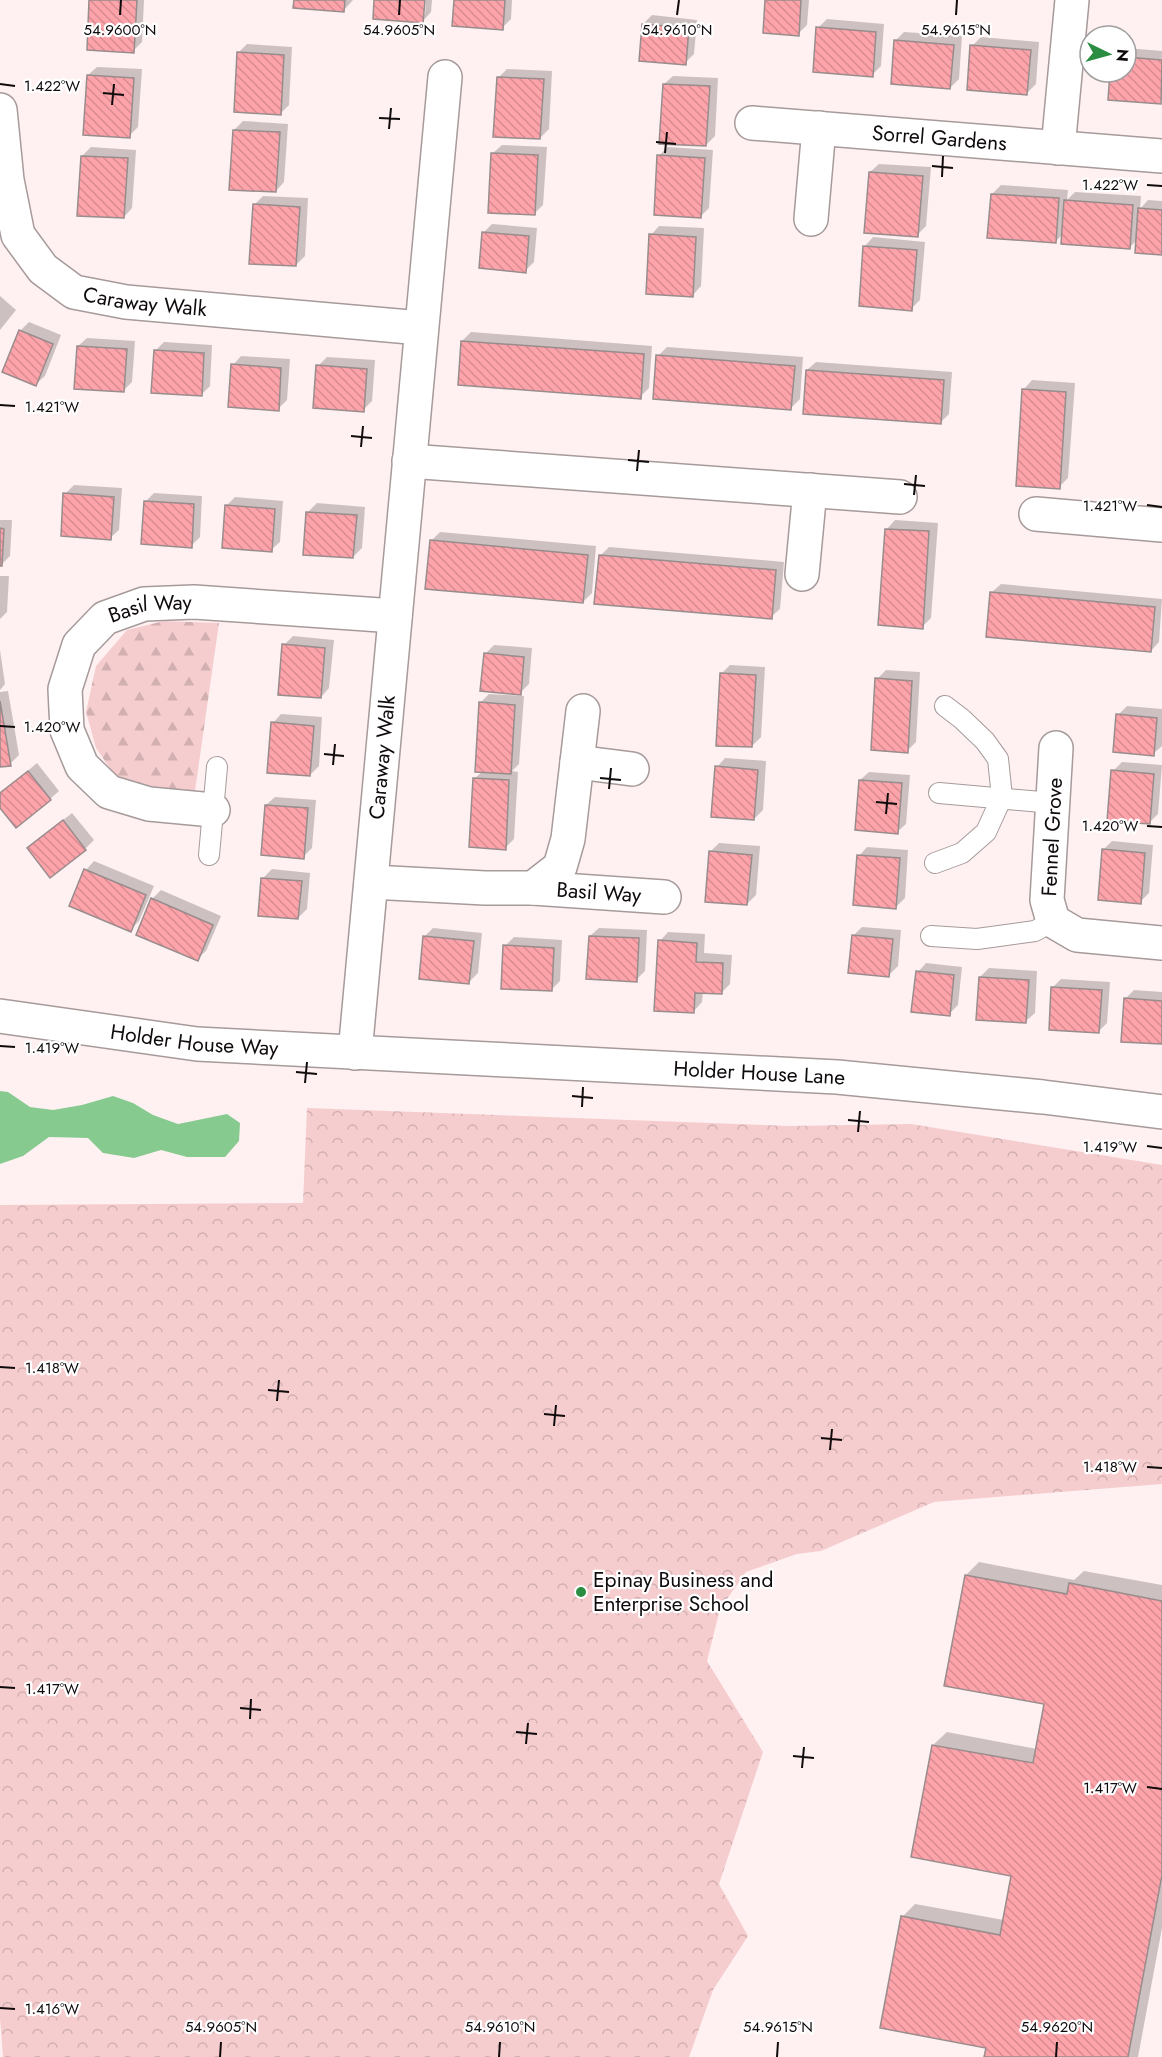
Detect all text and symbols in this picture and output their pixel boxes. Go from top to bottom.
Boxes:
text: 54.9600°N [84,19,156,41]
text: 54.9605°N [363,19,435,41]
text: 54.9610°N [642,19,712,41]
text: 54.9615°N [921,19,991,41]
north arrow [1078,24,1138,84]
text: N [1110,48,1134,63]
text: 1.422°W [24,75,80,97]
street label: Sorrel Gardens [871,118,1008,158]
text: 1.422°W [1082,174,1138,196]
street label: Caraway Walk [81,279,209,324]
text: 1.421°W [25,396,79,418]
text: 1.421°W [1083,495,1137,517]
street label: Basil Way [104,587,193,631]
street label: Caraway Walk [362,693,403,821]
text: 1.420°W [24,716,80,738]
street label: Fennel Grove [1034,777,1070,897]
text: 1.420°W [1082,815,1138,837]
street label: Basil Way [555,875,643,910]
street label: Holder House Way [108,1017,280,1063]
text: 1.419°W [25,1037,79,1059]
street label: Holder House Lane [673,1054,847,1093]
text: 1.419°W [1083,1136,1137,1158]
text: 1.418°W [25,1357,79,1379]
text: 1.418°W [1083,1456,1137,1478]
place label: Epinay Business and Enterprise School [593,1565,773,1619]
marker: Epinay Business and Enterprise School [574,1585,588,1599]
text: 1.417°W [25,1678,79,1700]
text: 1.417°W [1083,1777,1137,1799]
text: 1.416°W [25,1998,79,2020]
text: 54.9605°N [185,2016,257,2038]
text: 54.9610°N [465,2016,535,2038]
text: 54.9615°N [743,2016,813,2038]
text: 54.9620°N [1021,2016,1093,2038]

